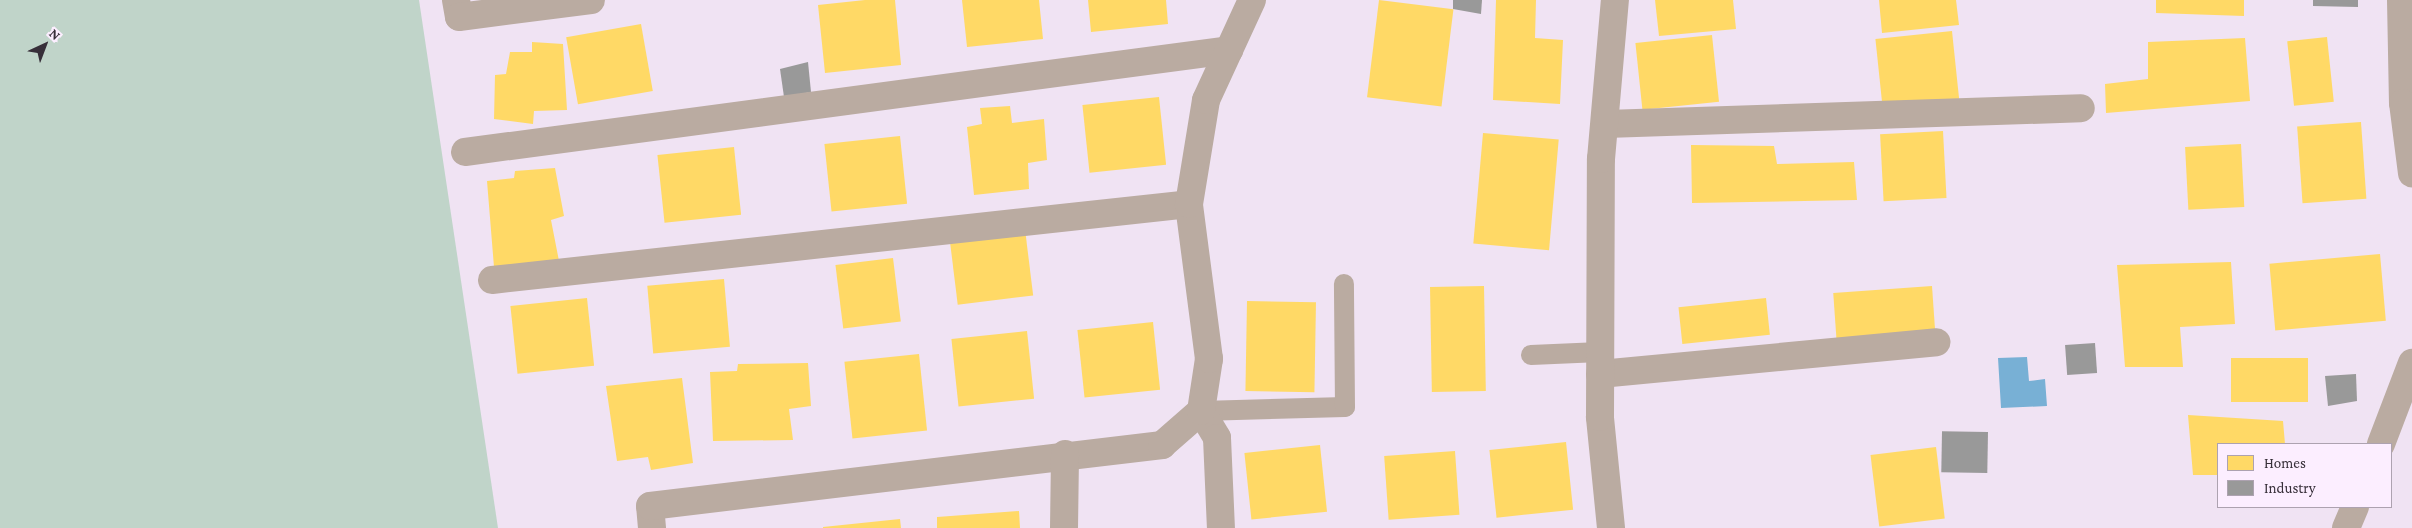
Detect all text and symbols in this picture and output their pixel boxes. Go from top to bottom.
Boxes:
north arrow [20,20,70,70]
text: N [46,25,64,43]
legend [2217,443,2392,508]
text: Homes [2264,455,2306,471]
text: Industry [2264,480,2316,496]

